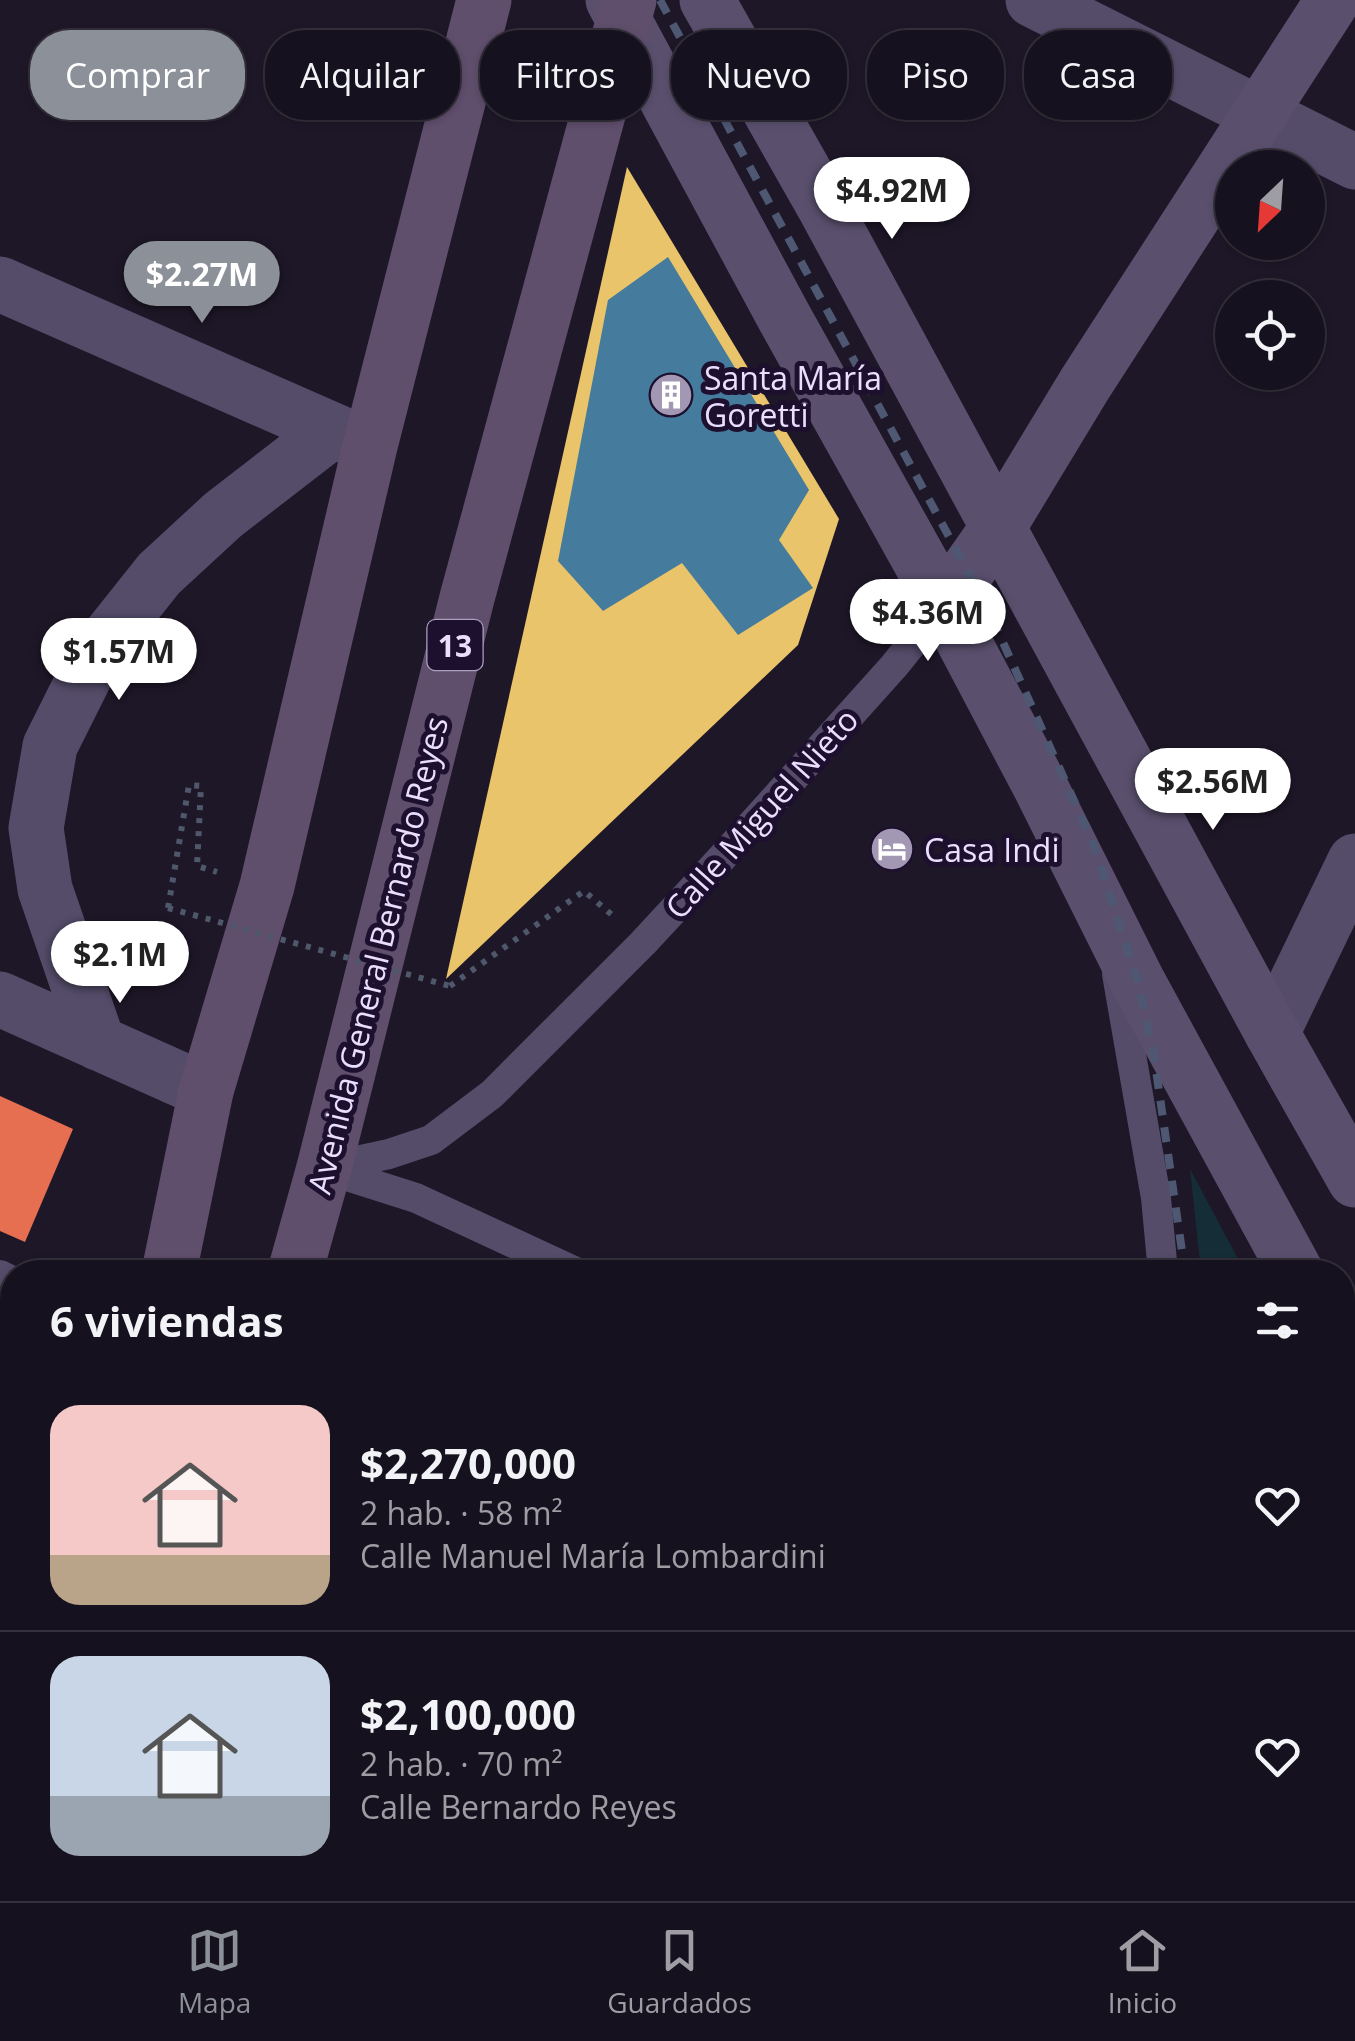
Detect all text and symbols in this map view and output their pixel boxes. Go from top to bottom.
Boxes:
chip: Comprar [30,30,245,120]
chip: Alquilar [265,30,460,120]
chip: Filtros [480,30,651,120]
chip: Nuevo [671,30,847,120]
chip: Piso [867,30,1004,120]
chip: Casa [1024,30,1172,120]
north arrow [1215,150,1325,260]
map controls [1215,150,1325,390]
pin: $4.92M [811,157,973,242]
text: $4.92M [836,168,948,211]
pin: $2.27M [121,241,283,326]
text: $2.27M [146,252,258,295]
button: locate [1215,280,1325,390]
place label: Santa María Goretti [704,356,882,436]
building icon: Santa María Goretti [648,372,694,418]
pin: $4.36M [847,579,1009,664]
text: $4.36M [872,590,984,633]
pin: $1.57M [38,618,200,703]
road number: 13 [428,620,482,670]
text: $1.57M [63,629,175,672]
street label: Calle Miguel Nieto [655,699,867,927]
street label: Avenida General Bernardo Reyes [297,712,457,1198]
pin: $2.56M [1132,748,1294,833]
text: $2.56M [1157,759,1269,802]
hotel icon: Casa Indi [869,826,915,872]
place label: Casa Indi [924,828,1060,871]
pin: $2.1M [50,921,190,1006]
text: $2.1M [73,932,167,975]
text: 6 viviendas [50,1292,284,1349]
icon: filters [1250,1293,1305,1348]
text: $2,270,000 [360,1434,576,1491]
icon: home [130,1445,250,1565]
icon: heart [1250,1478,1305,1533]
text: 2 hab. · 58 m² [360,1491,563,1534]
text: Calle Manuel María Lombardini [360,1534,826,1577]
text: $2,100,000 [360,1685,576,1742]
icon: home [130,1696,250,1816]
icon: heart [1250,1729,1305,1784]
text: 2 hab. · 70 m² [360,1742,563,1785]
text: Calle Bernardo Reyes [360,1785,677,1828]
tab: Mapa [178,1923,251,2021]
tab: Guardados [607,1923,752,2021]
tab: Inicio [1108,1923,1177,2021]

